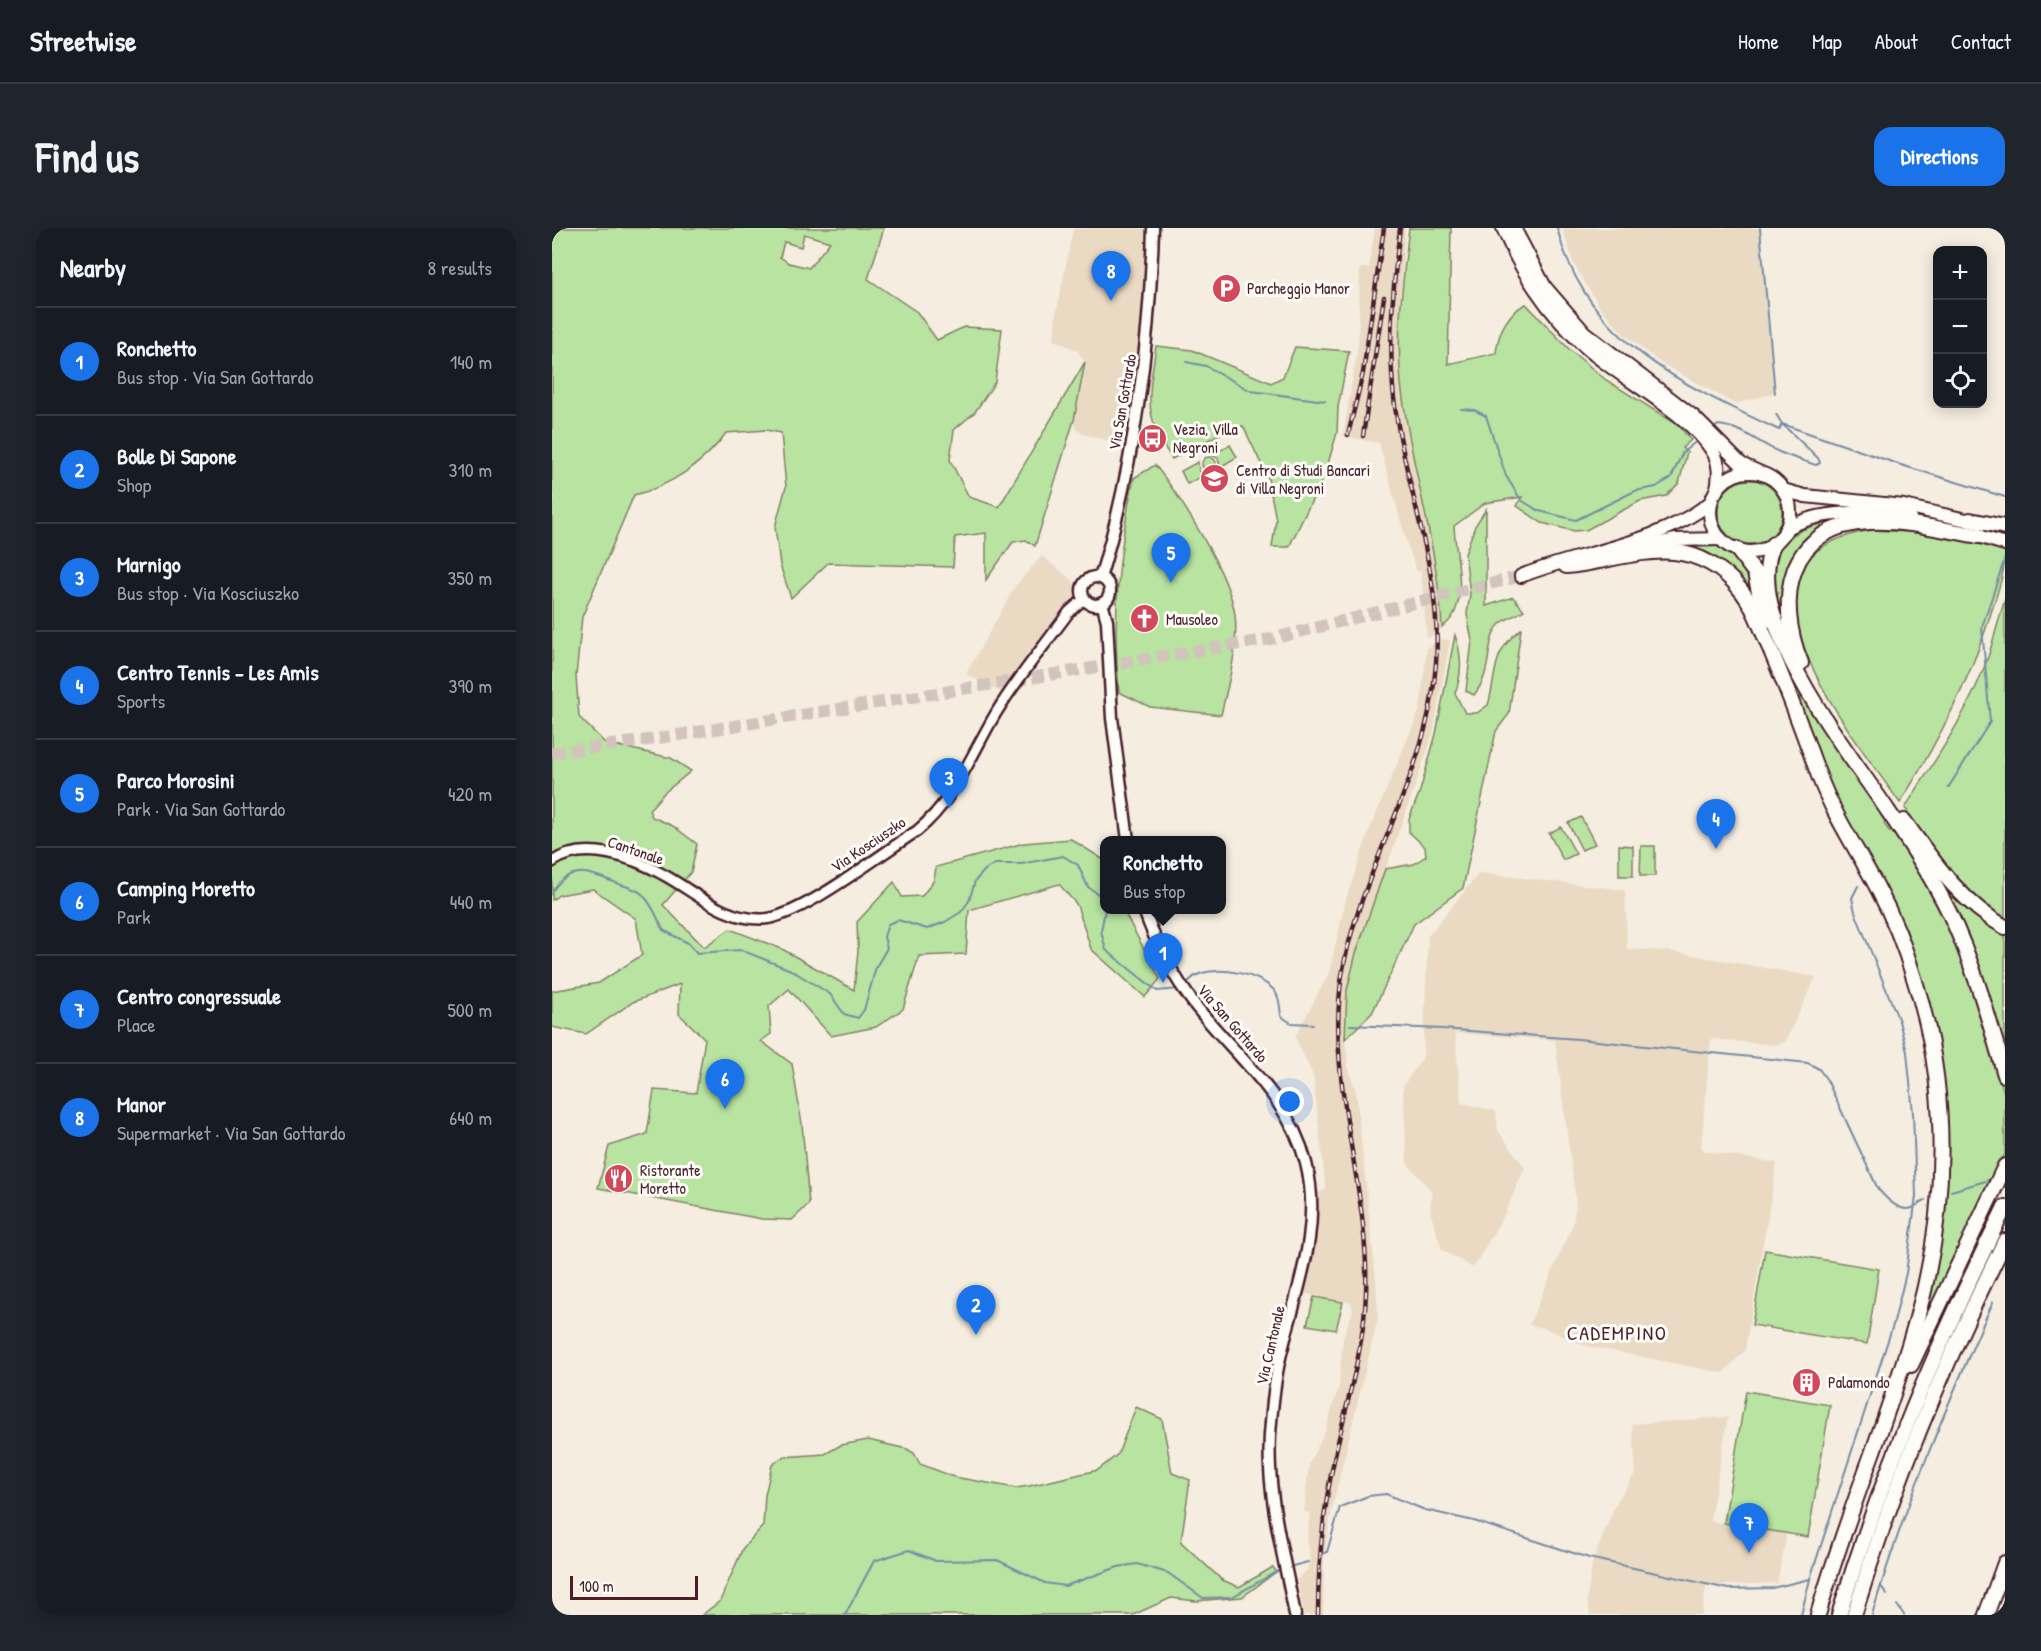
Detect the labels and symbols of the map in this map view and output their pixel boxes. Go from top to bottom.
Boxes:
pin: 8 [1092,251,1130,301]
parking icon: Parcheggio Manor [1210,272,1242,304]
place label: Parcheggio Manor [1247,277,1350,299]
street label: Via San Gottardo [1103,352,1141,452]
place label: Vezia, Villa Negroni [1173,418,1238,458]
bus stop icon: Vezia, Villa Negroni [1136,422,1168,454]
place label: Centro di Studi Bancari di Villa Negroni [1236,459,1370,499]
school or university icon: Centro di Studi Bancari di Villa Negroni [1199,463,1231,495]
pin: 5 [1152,534,1190,583]
church icon: Mausoleo [1129,603,1161,635]
place label: Mausoleo [1166,608,1218,630]
pin: 3 [930,758,968,808]
pin: 4 [1696,800,1736,849]
street label: Via Kosciuszko [826,811,910,877]
street label: Cantonale [605,830,668,870]
pin: 1 [1144,934,1182,983]
street label: Via San Gottardo [1193,979,1274,1067]
pin: 6 [706,1060,744,1109]
your location [1275,1087,1304,1116]
place label: Ristorante Moretto [640,1159,701,1199]
restaurant icon: Ristorante Moretto [603,1163,635,1195]
pin: 2 [956,1286,996,1335]
street label: Via Cantonale [1250,1303,1290,1387]
district label: CADEMPINO [1567,1319,1667,1346]
building icon: Palamondo [1791,1366,1823,1398]
place label: Palamondo [1828,1371,1890,1393]
pin: 7 [1730,1504,1768,1553]
scale bar [570,1573,698,1600]

